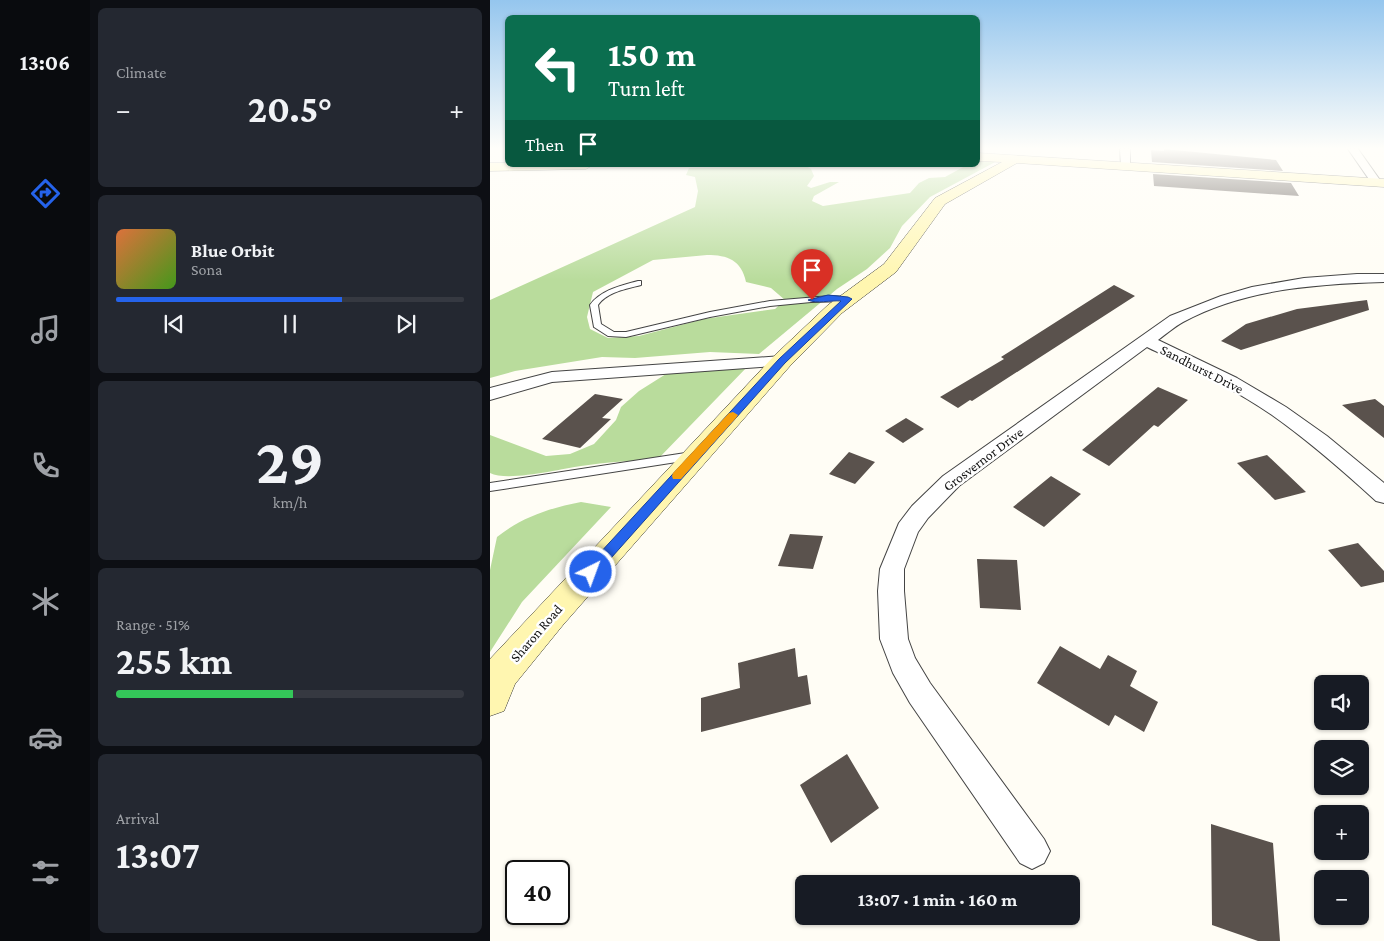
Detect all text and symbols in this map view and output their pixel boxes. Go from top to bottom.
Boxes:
icon: left [525,35,590,100]
text: 150 m [608,35,696,74]
text: 13:06 [20,50,70,75]
text: Climate [116,64,166,81]
text: Turn left [608,76,685,101]
text: 20.5° [248,88,332,130]
text: − [116,94,131,125]
text: + [449,94,464,125]
icon: arrive [574,130,602,158]
text: Then [525,134,564,155]
icon: directions [28,176,63,211]
text: Blue Orbit [191,240,274,261]
pin [791,249,833,300]
icon: arrive [798,256,826,284]
text: Sona [191,261,222,278]
icon: previous [160,310,188,338]
icon: pause [276,310,304,338]
icon: next [392,310,420,338]
icon: music [28,312,63,347]
street label: Sandhurst Drive [1158,341,1246,397]
street label: Grosvernor Drive [940,424,1026,494]
text: 29 [256,425,324,497]
icon: phone [28,448,63,483]
text: km/h [273,494,307,511]
position arrow [564,545,616,597]
icon: climate [28,584,63,619]
street label: Sharon Road [507,601,566,665]
text: Range · 51% [116,616,190,633]
text: 255 km [116,640,232,682]
map controls [1314,675,1369,925]
button: sound [1314,675,1369,730]
icon: car [28,720,63,755]
button: layers [1314,740,1369,795]
button: + [1314,805,1369,860]
text: Arrival [116,810,160,827]
text: 13:07 [116,834,200,876]
icon: filters [28,855,63,890]
speed limit sign: 40 [505,860,570,925]
button: − [1314,870,1369,925]
text: 13:07 · 1 min · 160 m [858,889,1017,910]

